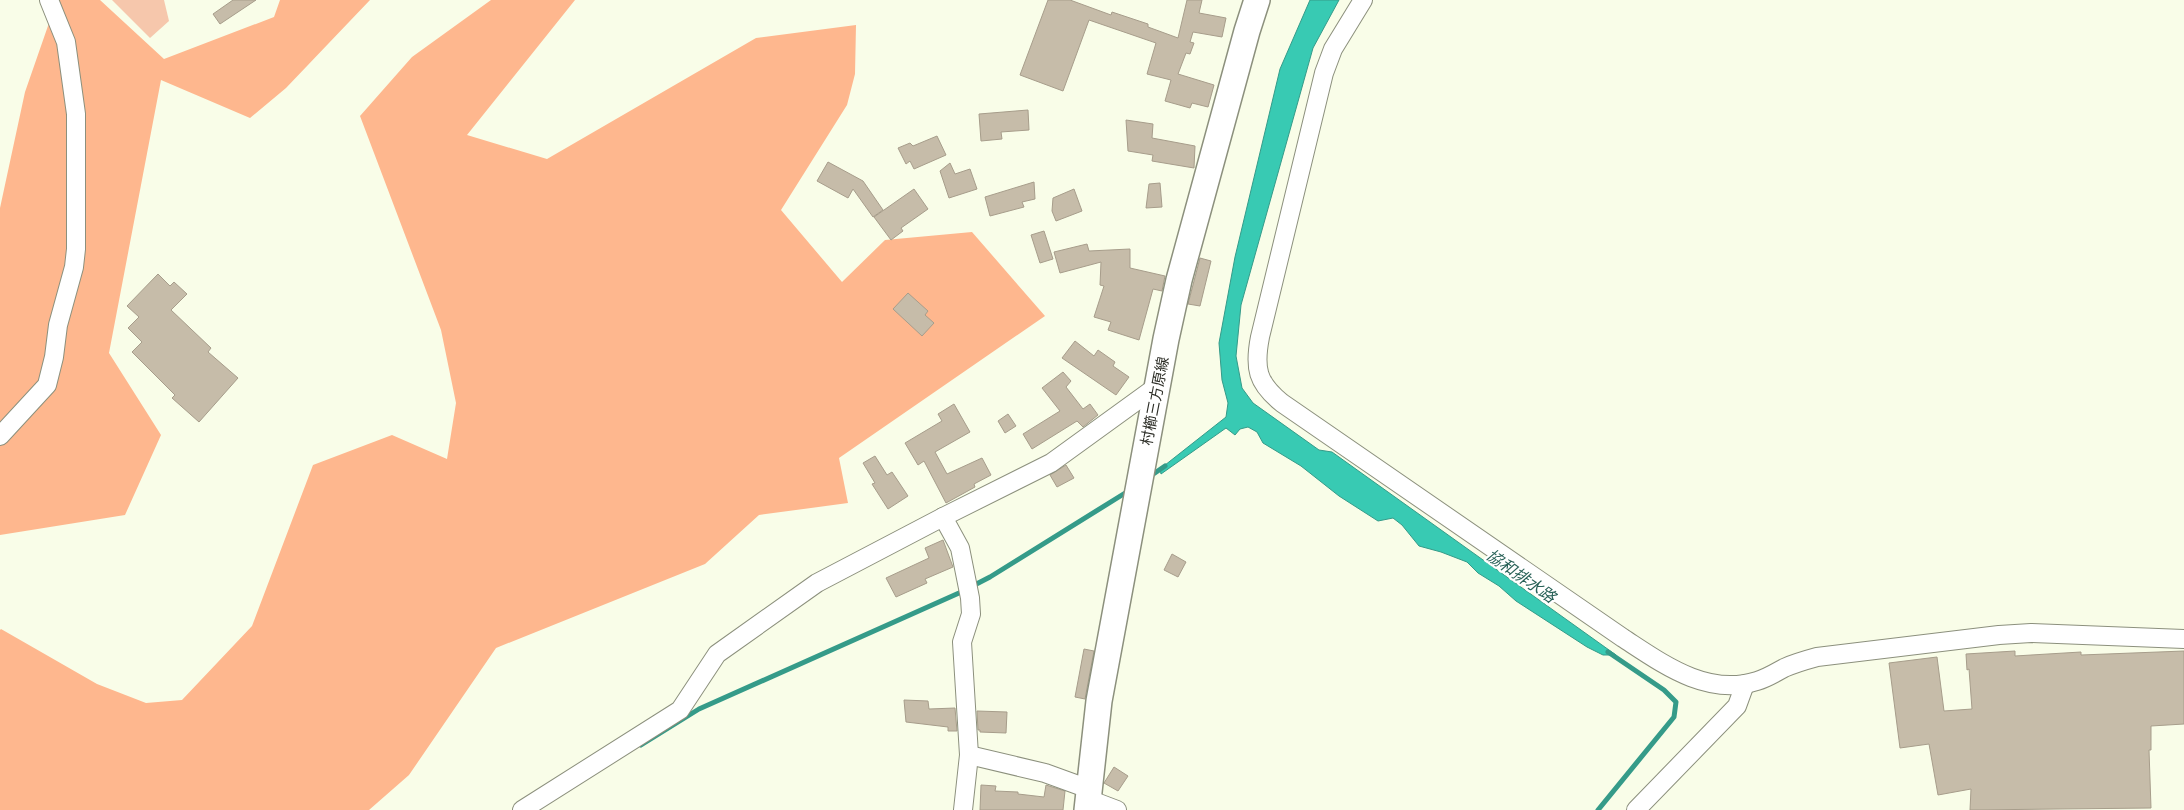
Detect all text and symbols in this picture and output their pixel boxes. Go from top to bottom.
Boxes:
street label: 村櫛三方原線 [1138,355,1172,447]
water label: 協和排水路 [1483,545,1561,608]

